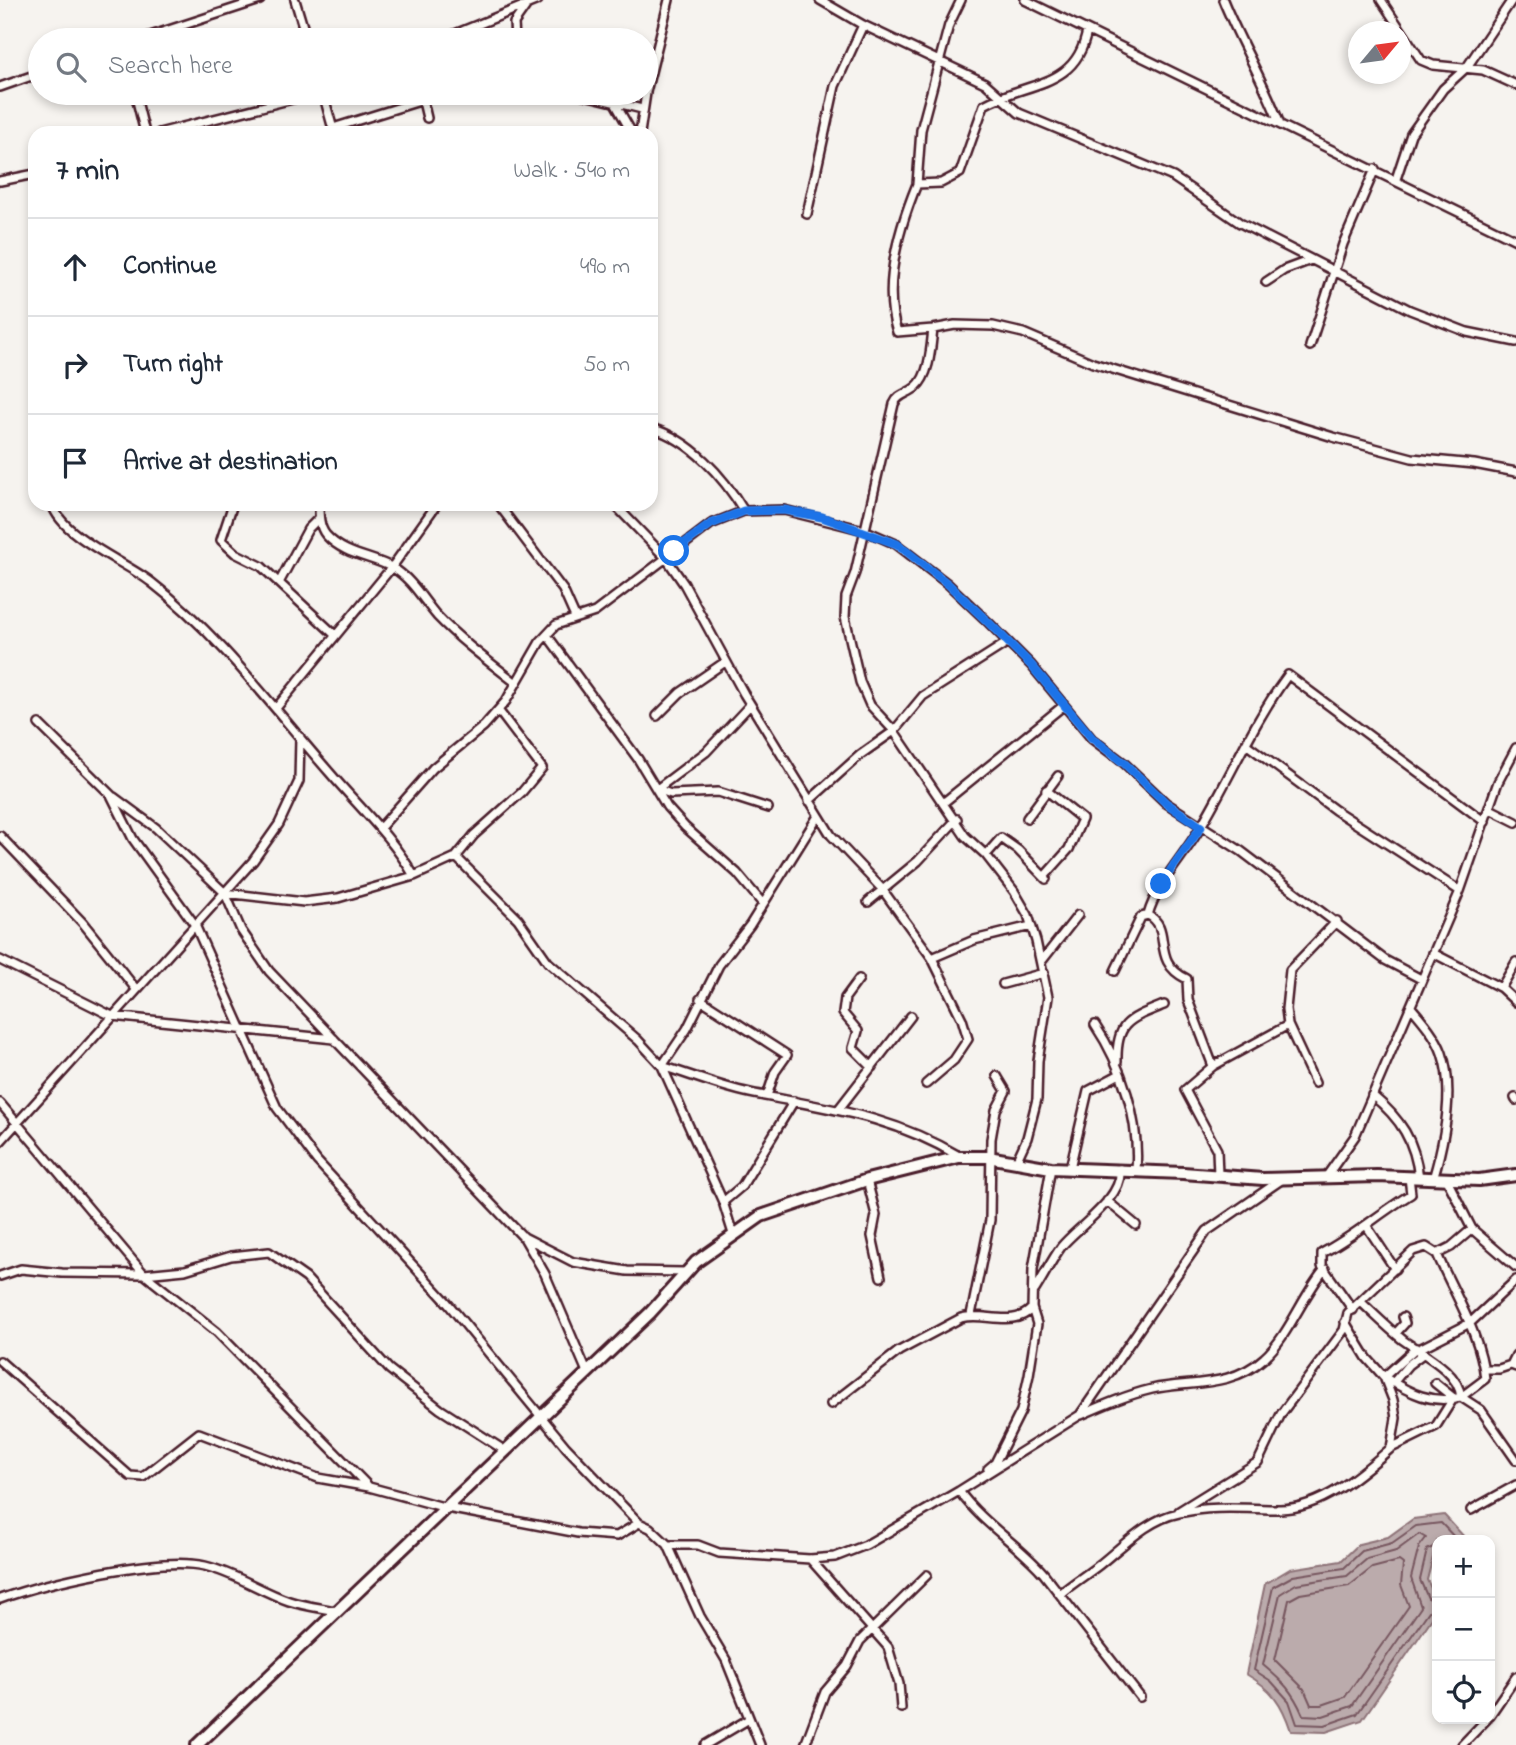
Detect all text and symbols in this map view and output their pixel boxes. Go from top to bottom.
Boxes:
north arrow [1348,21,1411,84]
search box [28,28,658,105]
icon: search [52,48,90,86]
text: Search here [108,48,233,86]
text: 7 min [56,150,119,194]
text: Walk · 540 m [513,155,630,188]
icon: ahead [56,248,94,286]
text: Continue [123,248,216,286]
text: 490 m [580,251,630,284]
icon: right [56,346,94,384]
text: Turn right [123,346,223,384]
text: 50 m [583,349,630,382]
icon: arrive [56,444,94,482]
text: Arrive at destination [123,444,338,482]
route start [658,535,689,566]
route end [1145,868,1176,899]
map controls [1432,1535,1495,1724]
button: + [1432,1535,1495,1598]
button: − [1432,1598,1495,1661]
button: locate [1432,1661,1495,1724]

